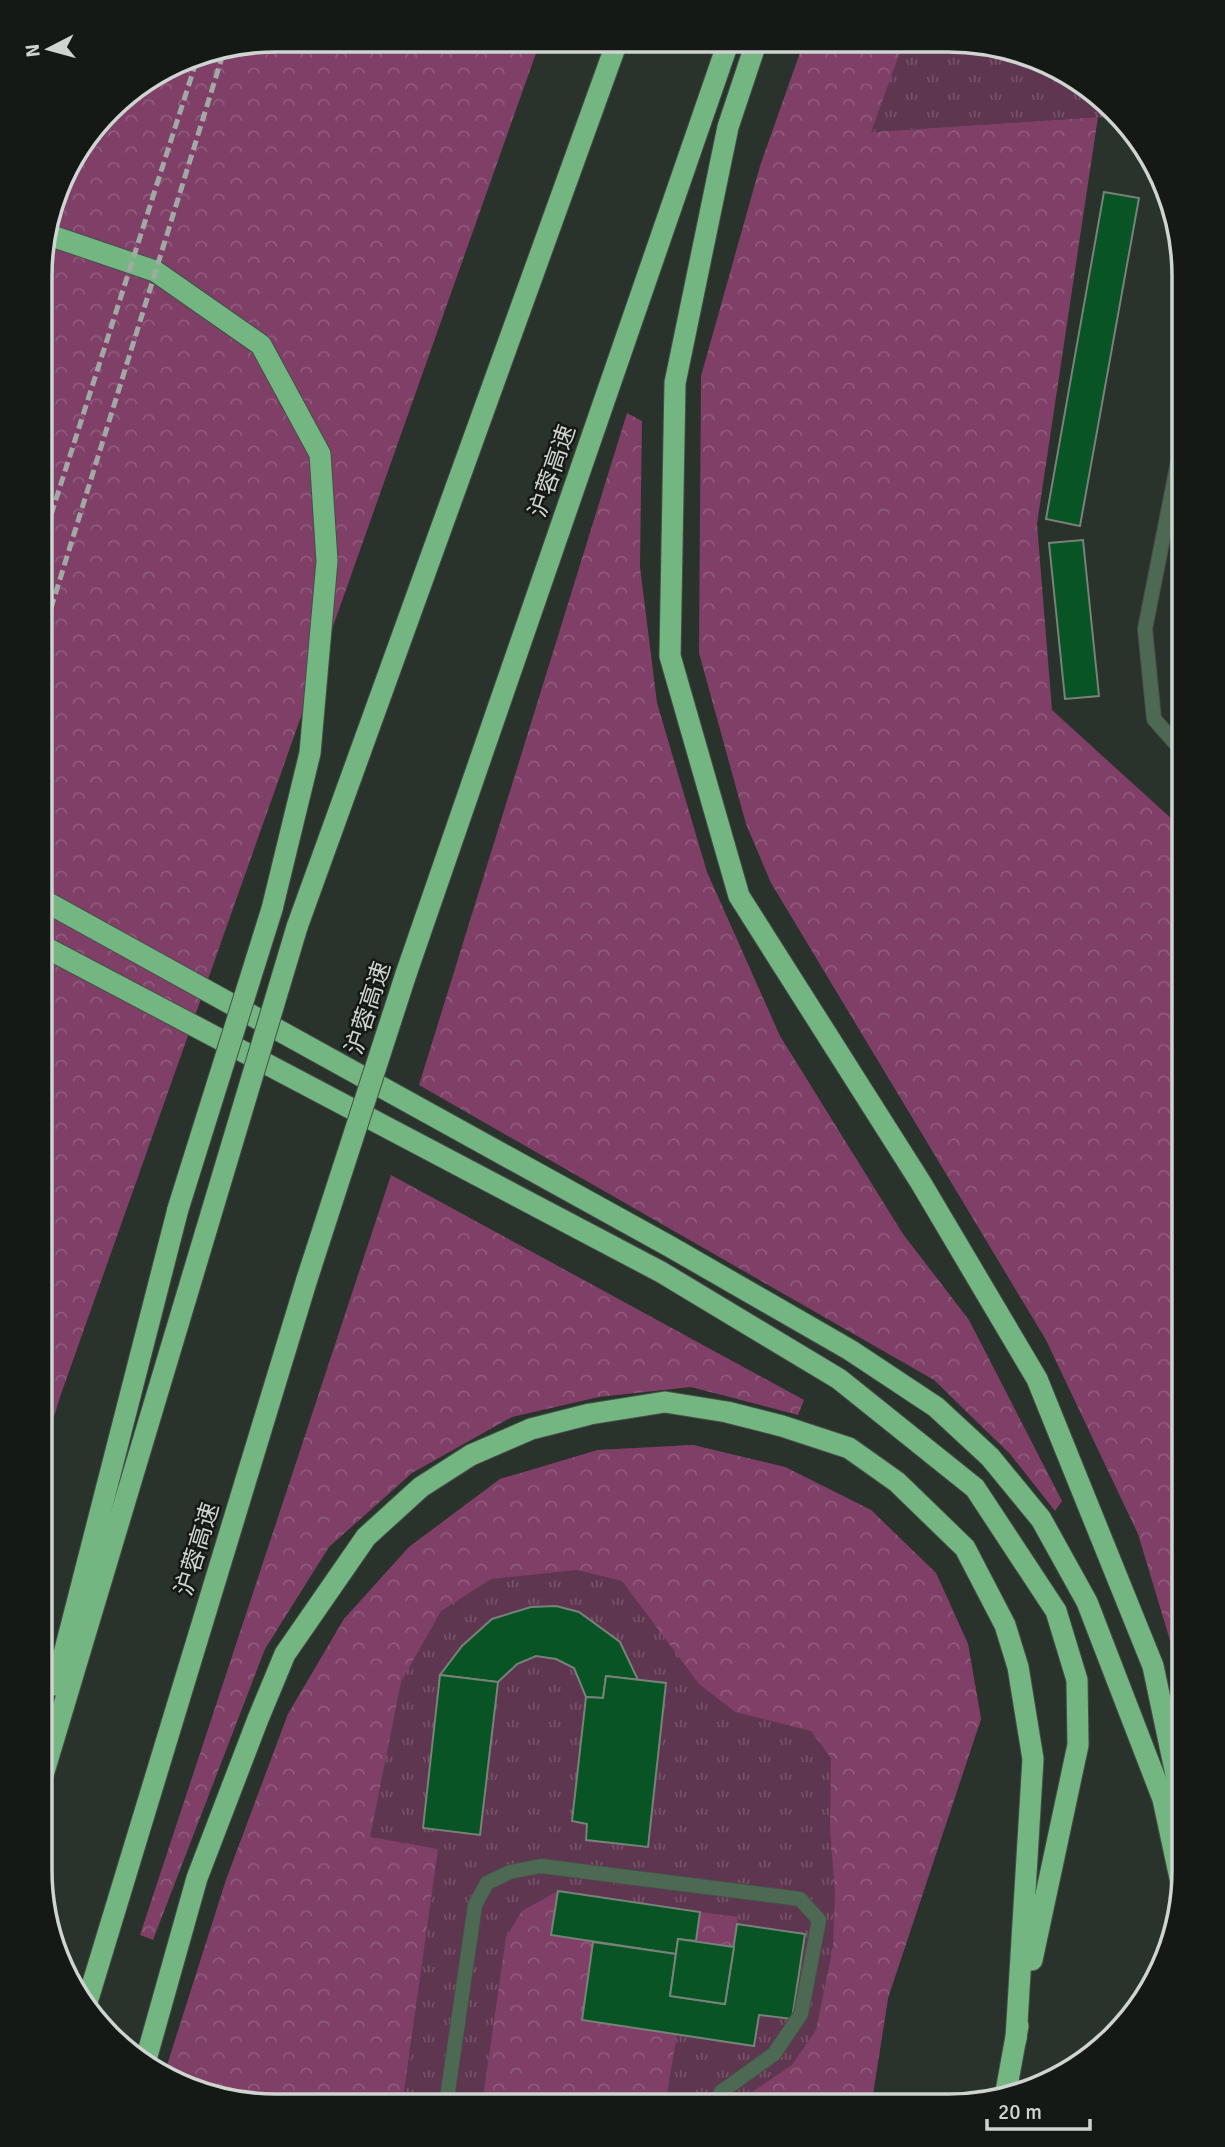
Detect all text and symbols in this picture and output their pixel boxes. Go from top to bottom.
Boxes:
north arrow [14,14,84,84]
text: N [20,43,46,58]
street label: 沪蓉高速 [522,421,582,521]
street label: 沪蓉高速 [339,958,397,1058]
street label: 沪蓉高速 [169,1499,225,1599]
scale bar [987,2088,1090,2132]
text: 20 m [998,2099,1042,2125]

